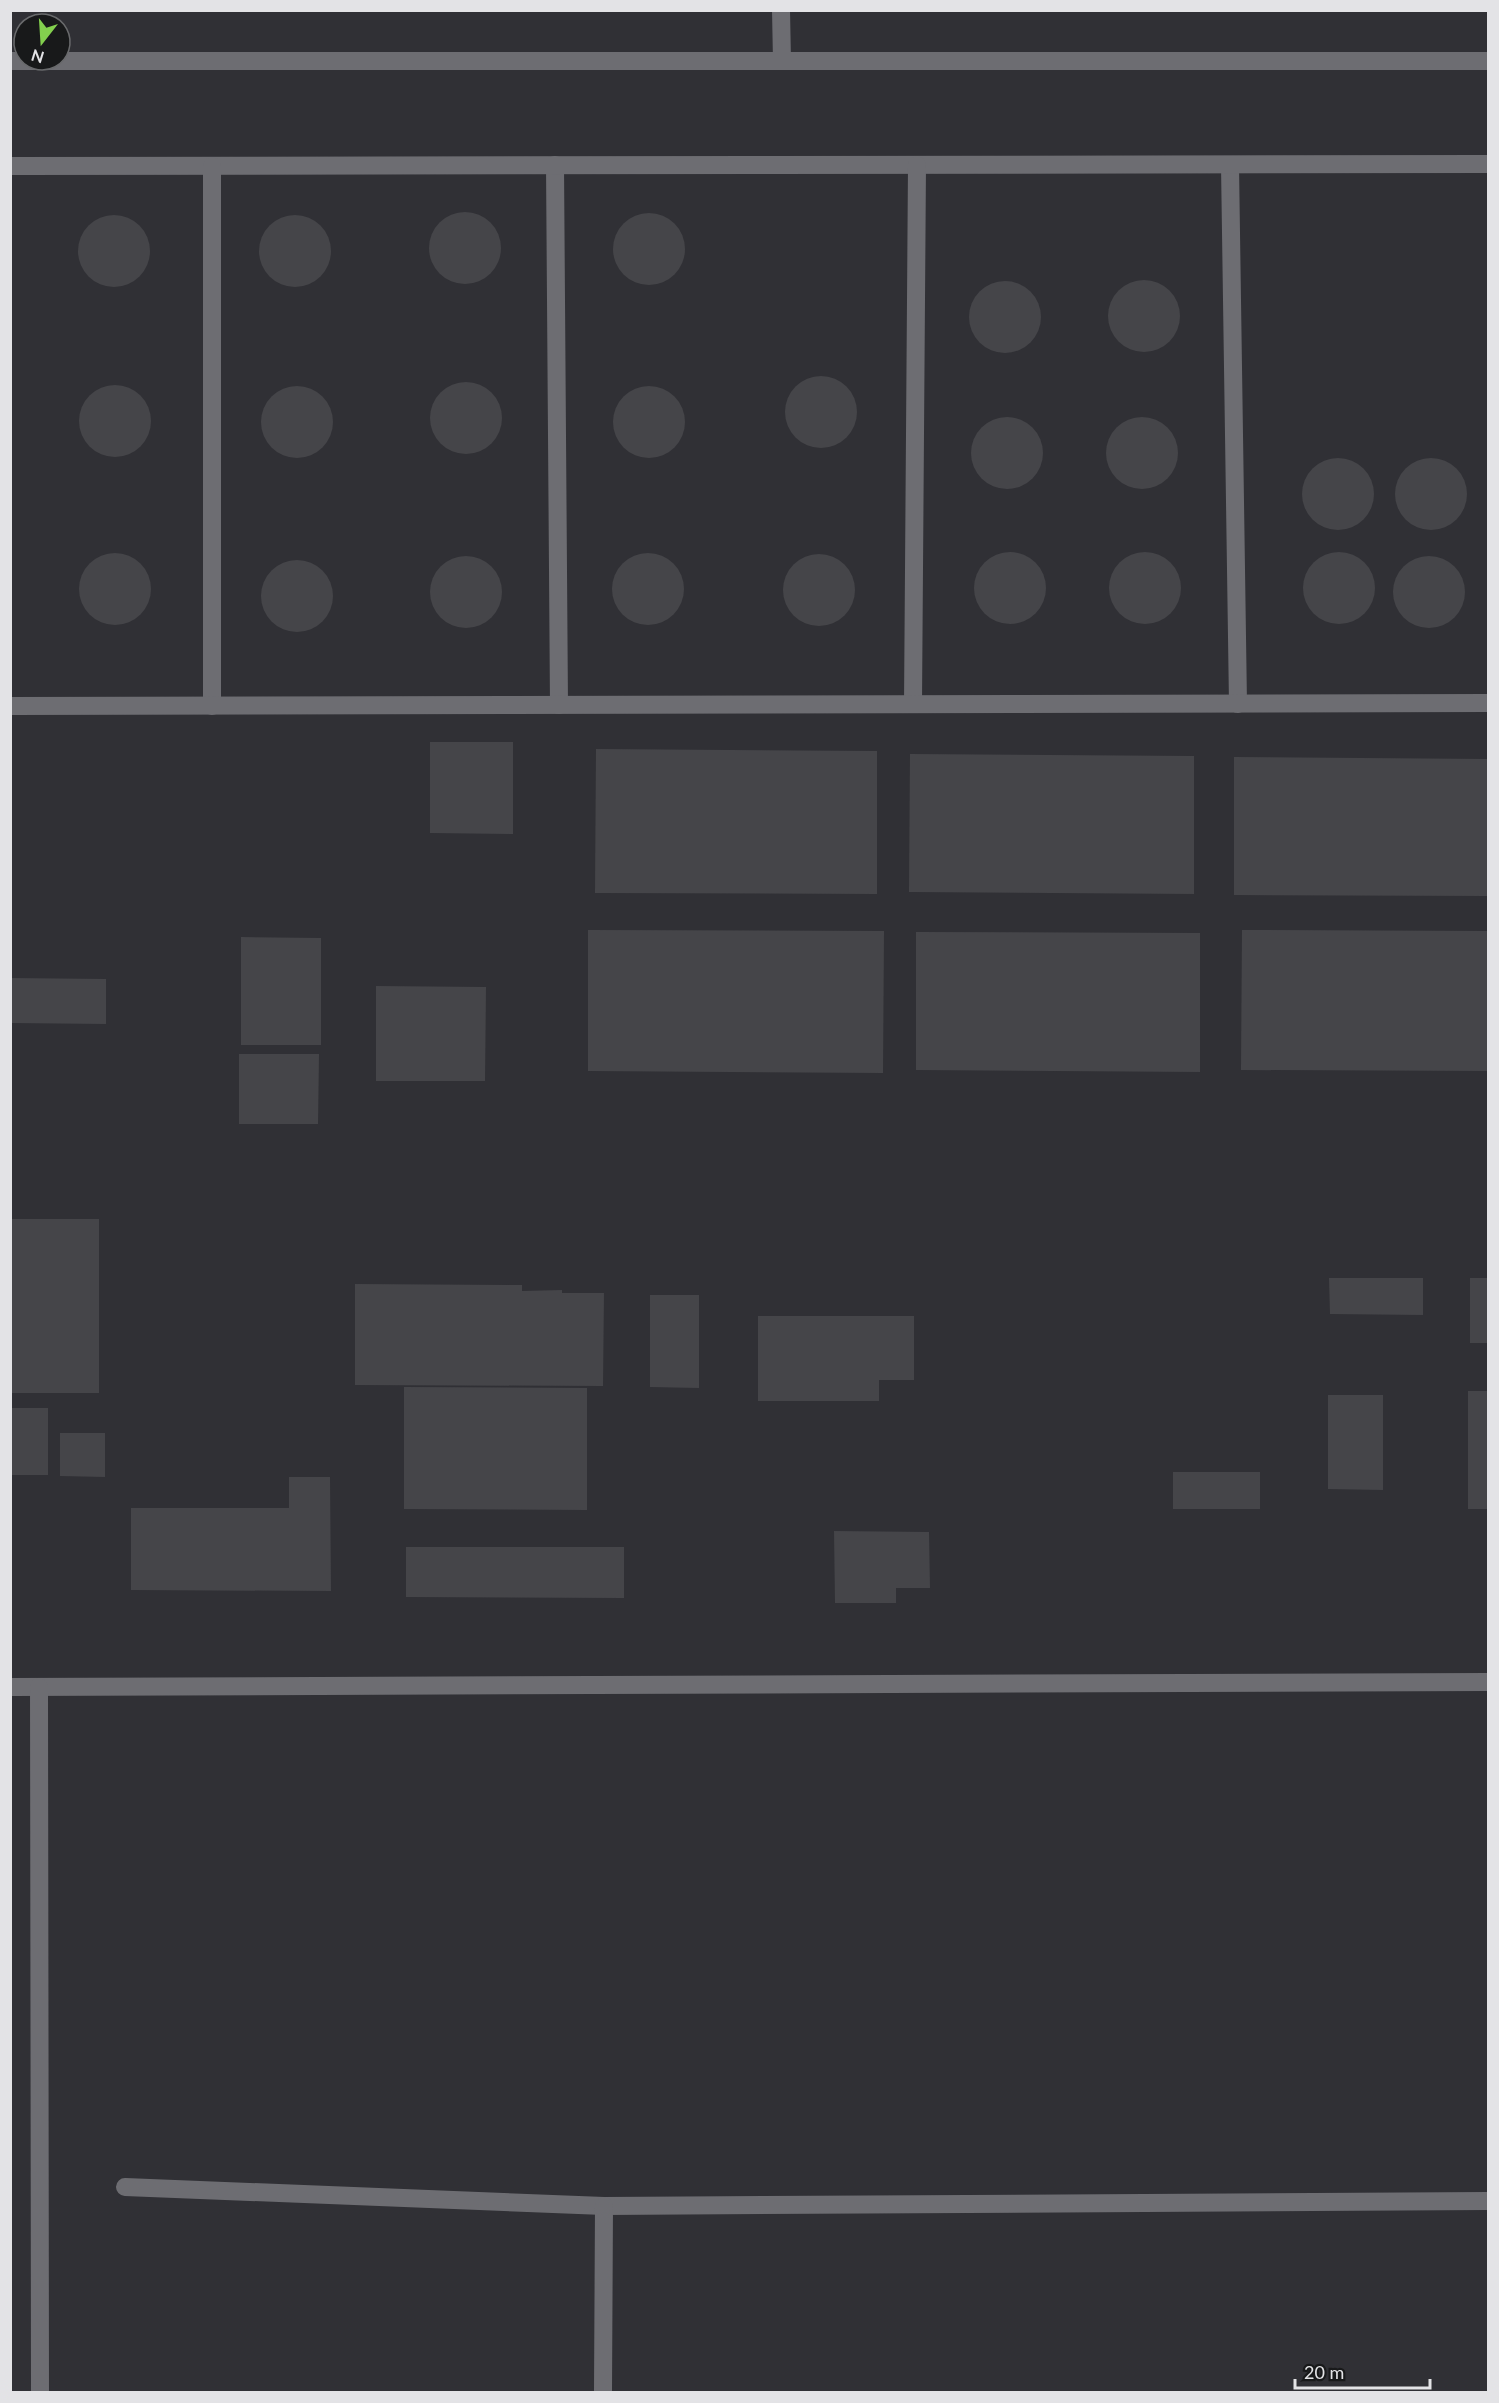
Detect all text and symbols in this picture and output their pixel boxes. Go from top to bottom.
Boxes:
north arrow [12,12,72,72]
text: N [29,46,46,68]
scale bar [1295,2352,1430,2390]
text: 20 m [1304,2361,1344,2383]

